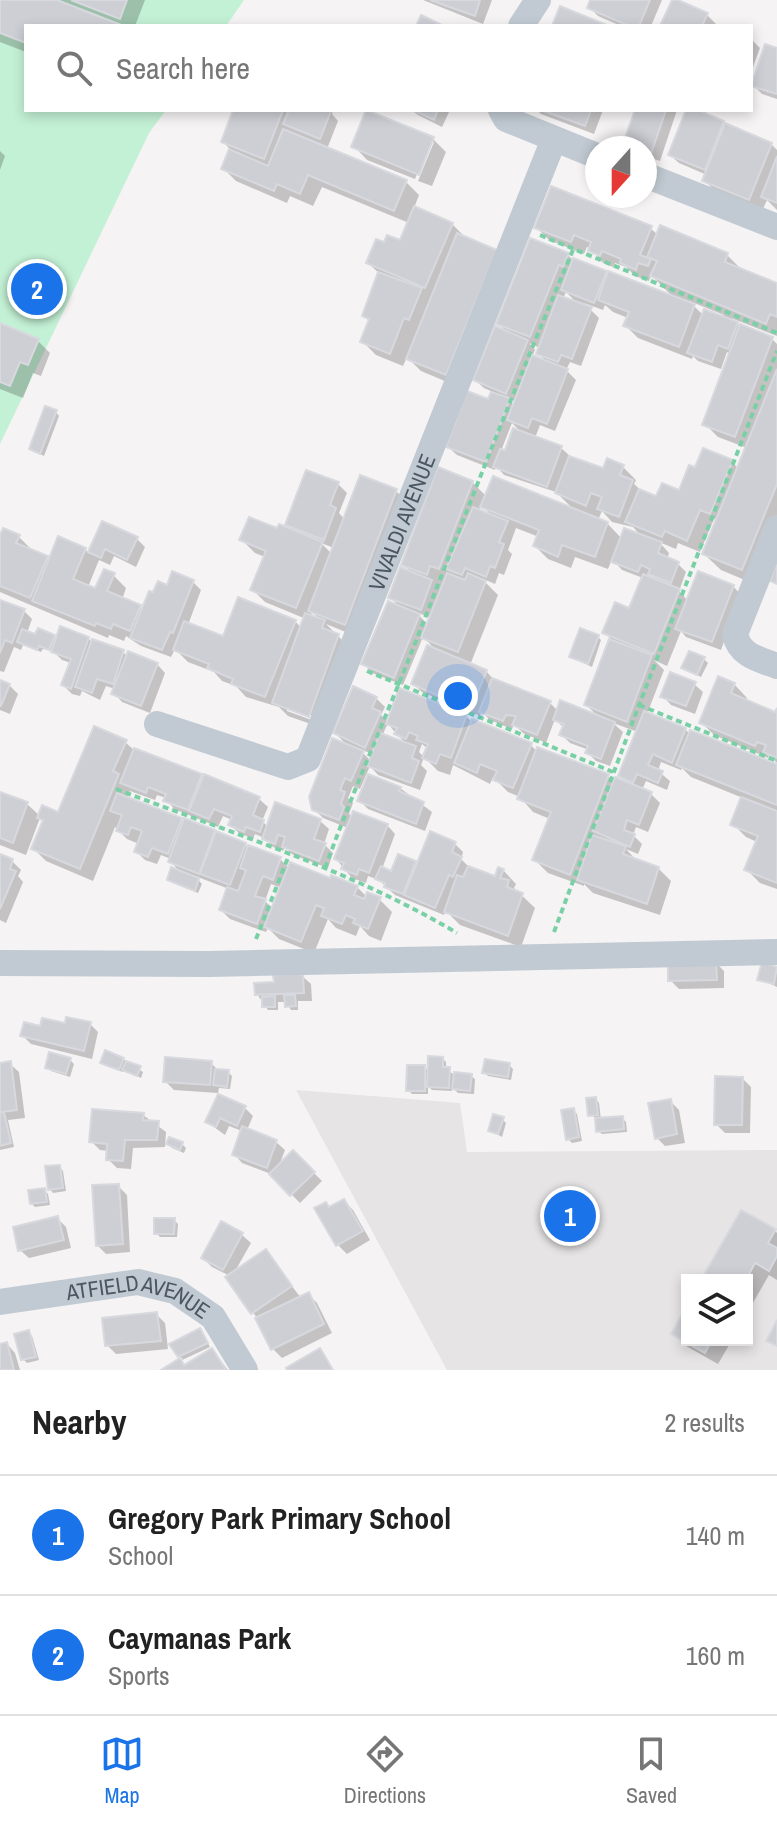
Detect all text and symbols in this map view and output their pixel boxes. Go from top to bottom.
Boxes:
search box [24,24,753,112]
icon: search [52,46,96,90]
text: Search here [116,48,250,88]
north arrow [585,136,657,208]
pin: 2 [11,259,63,319]
street label: VIVALDI AVENUE [361,449,443,595]
your location [438,676,478,716]
pin: 1 [544,1186,596,1246]
street label: ATFIELD AVENUE [63,1267,216,1326]
map controls [681,1274,753,1346]
button: layers [681,1274,753,1346]
text: Nearby [32,1399,127,1445]
text: 2 results [664,1405,745,1440]
text: Gregory Park Primary School [108,1498,451,1538]
text: 1 [52,1518,64,1553]
text: 140 m [686,1518,745,1553]
text: School [108,1538,173,1573]
text: Caymanas Park [108,1618,291,1658]
text: 2 [52,1638,64,1673]
text: 160 m [686,1638,745,1673]
text: Sports [108,1658,170,1693]
tab: Map [100,1732,144,1810]
tab: Directions [344,1732,426,1810]
tab: Saved [626,1732,677,1810]

